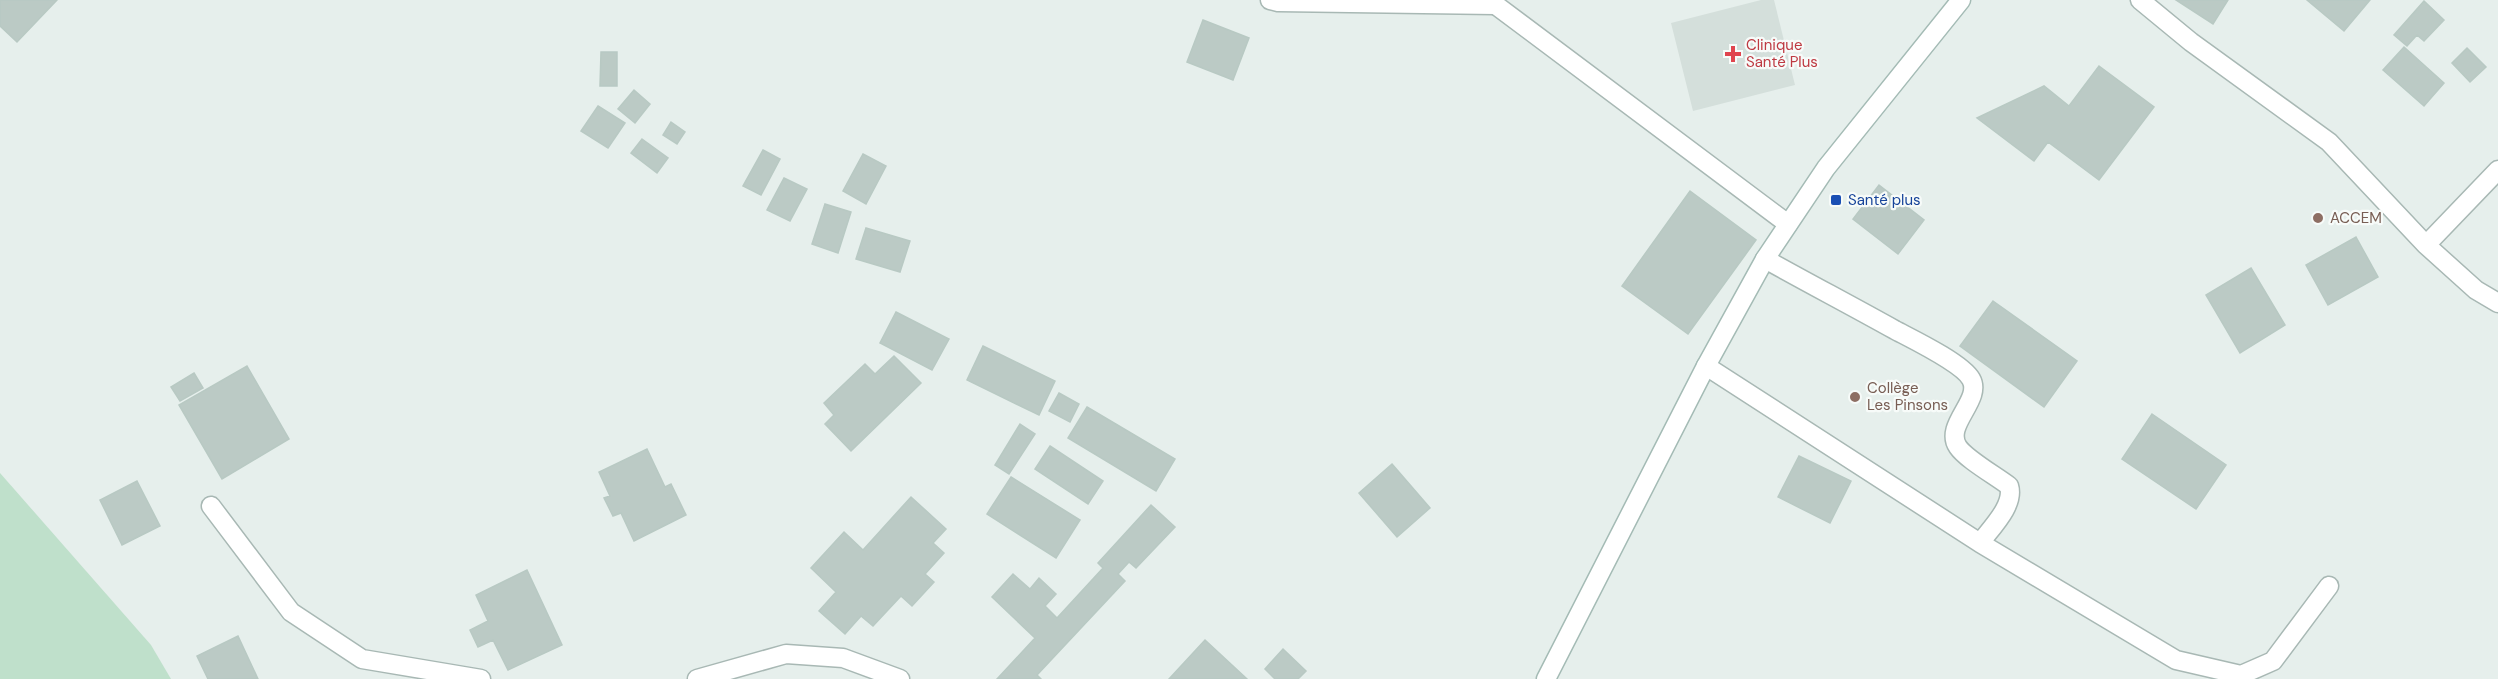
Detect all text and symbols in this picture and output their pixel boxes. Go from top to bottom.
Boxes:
place label: Clinique Santé Plus [1746,35,1818,72]
marker: Clinique Santé Plus [1724,45,1742,63]
place label: Santé plus [1848,190,1921,210]
marker: Santé plus [1829,193,1843,207]
place label: ACCEM [2330,208,2382,228]
marker: ACCEM [2311,211,2325,225]
place label: Collège Les Pinsons [1867,378,1948,415]
marker: Collège Les Pinsons [1848,390,1862,404]

